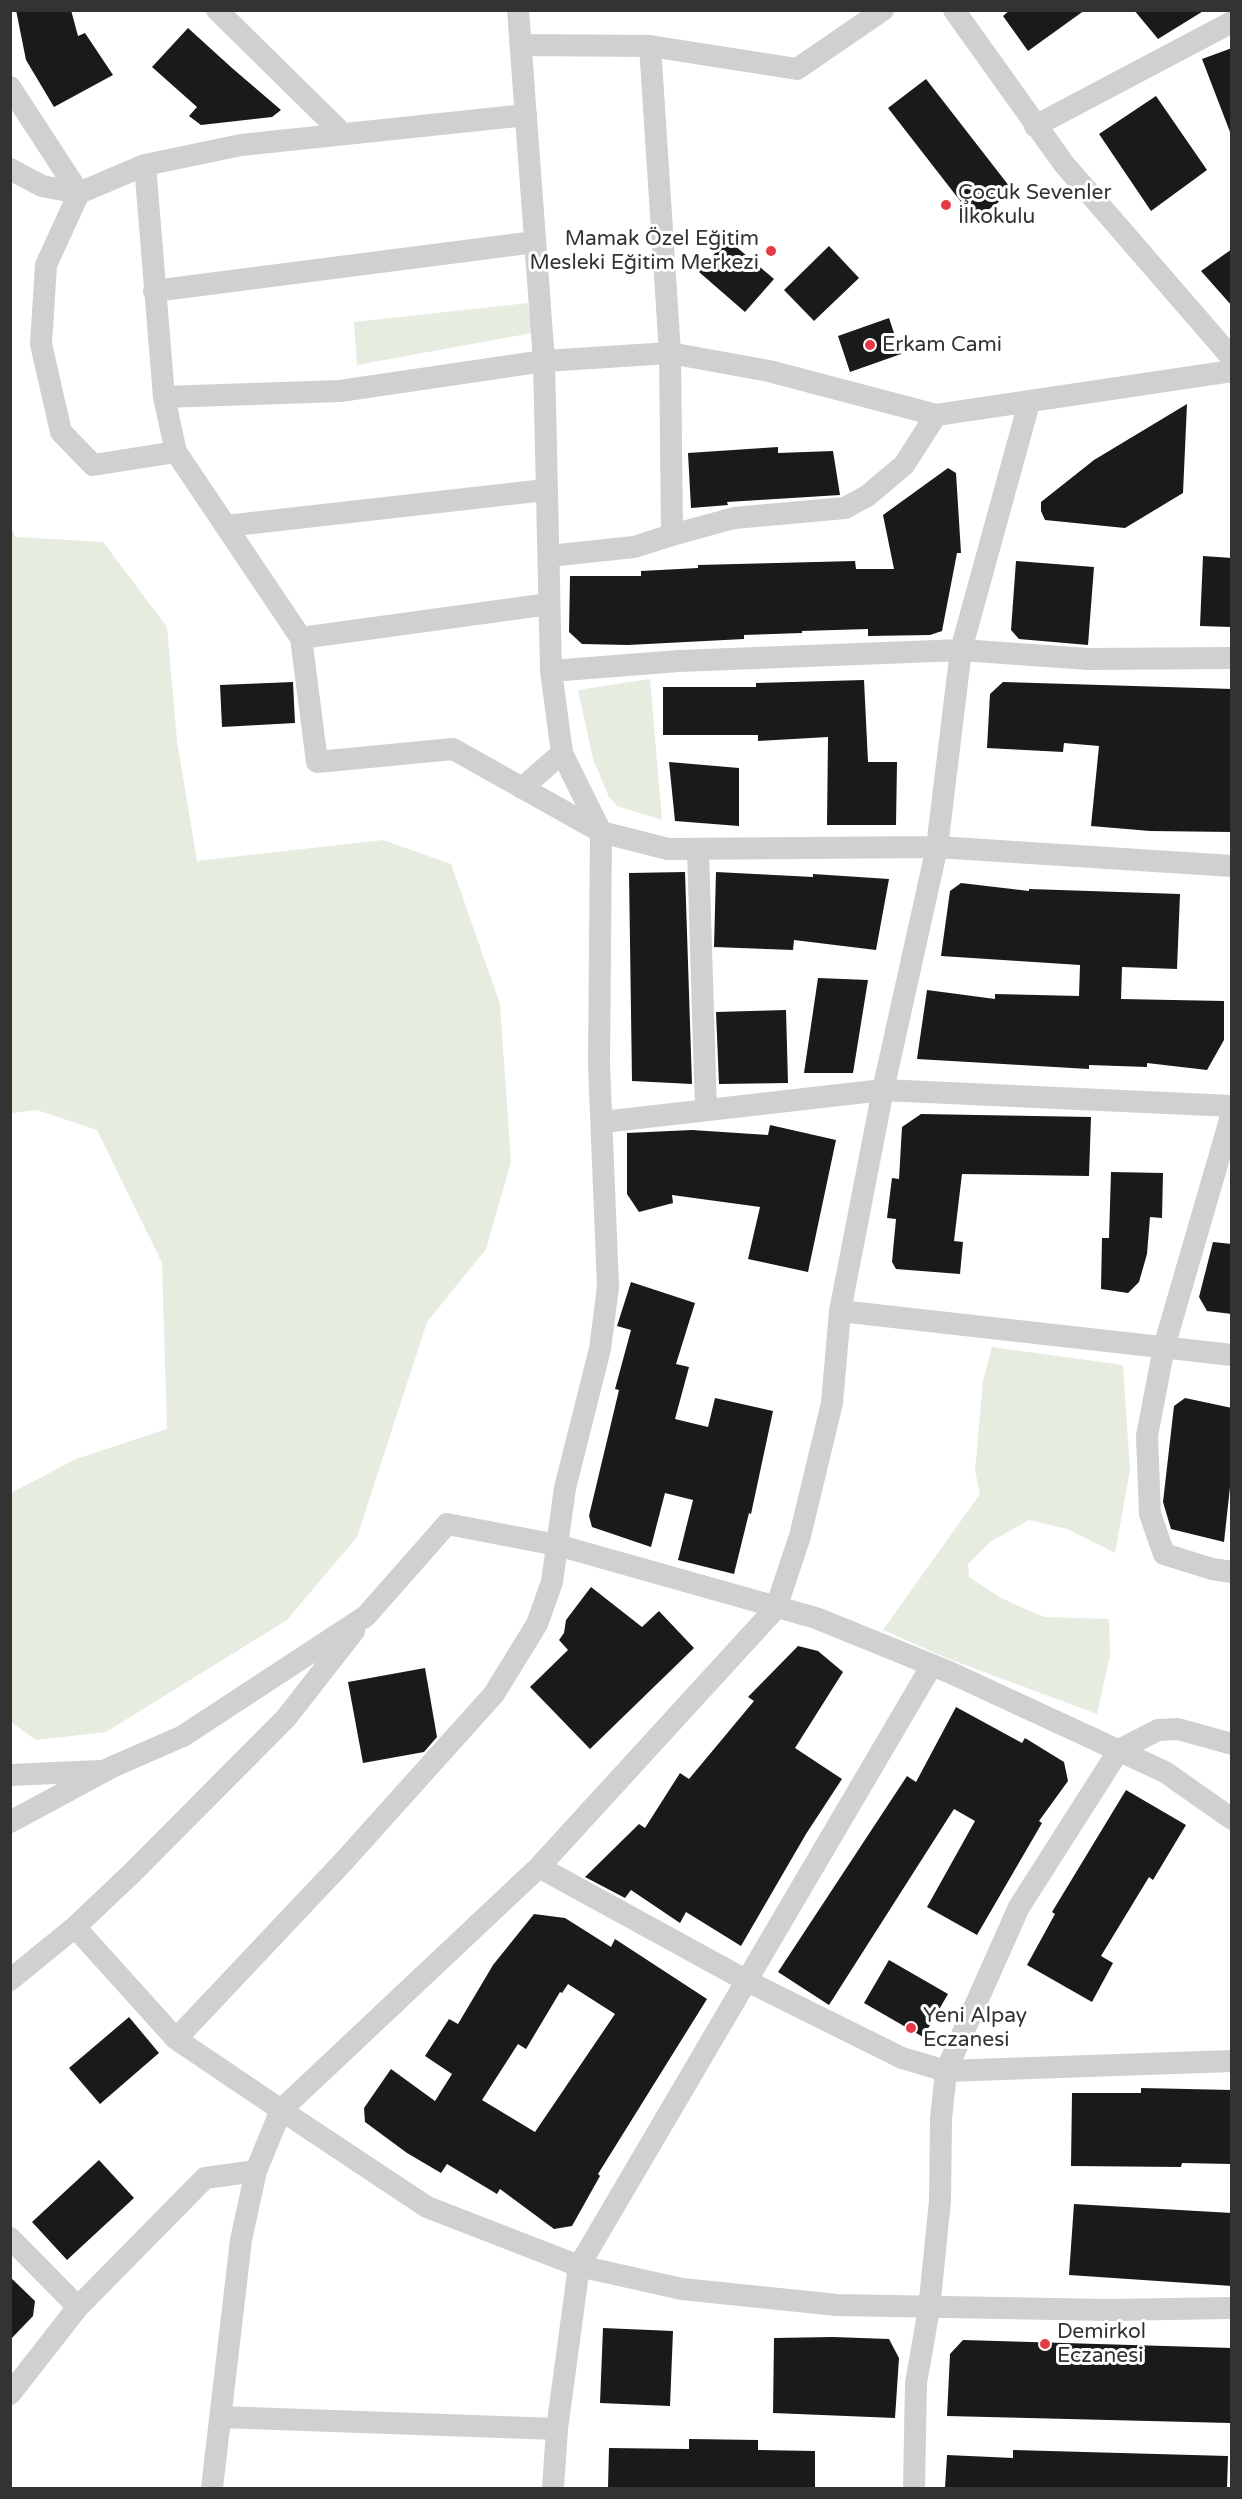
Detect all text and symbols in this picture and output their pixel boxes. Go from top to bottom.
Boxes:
place label: Çocuk Sevenler İlkokulu [958,180,1111,230]
marker: Çocuk Sevenler İlkokulu [939,198,953,212]
place label: Mamak Özel Eğitim Mesleki Eğitim Merkezi [529,226,759,276]
marker: Mamak Özel Eğitim Mesleki Eğitim Merkezi [764,244,778,258]
place label: Erkam Cami [882,332,1002,358]
marker: Erkam Cami [863,338,877,352]
place label: Yeni Alpay Eczanesi [923,2003,1027,2053]
marker: Yeni Alpay Eczanesi [904,2021,918,2035]
place label: Demirkol Eczanesi [1057,2319,1146,2369]
marker: Demirkol Eczanesi [1038,2337,1052,2351]

